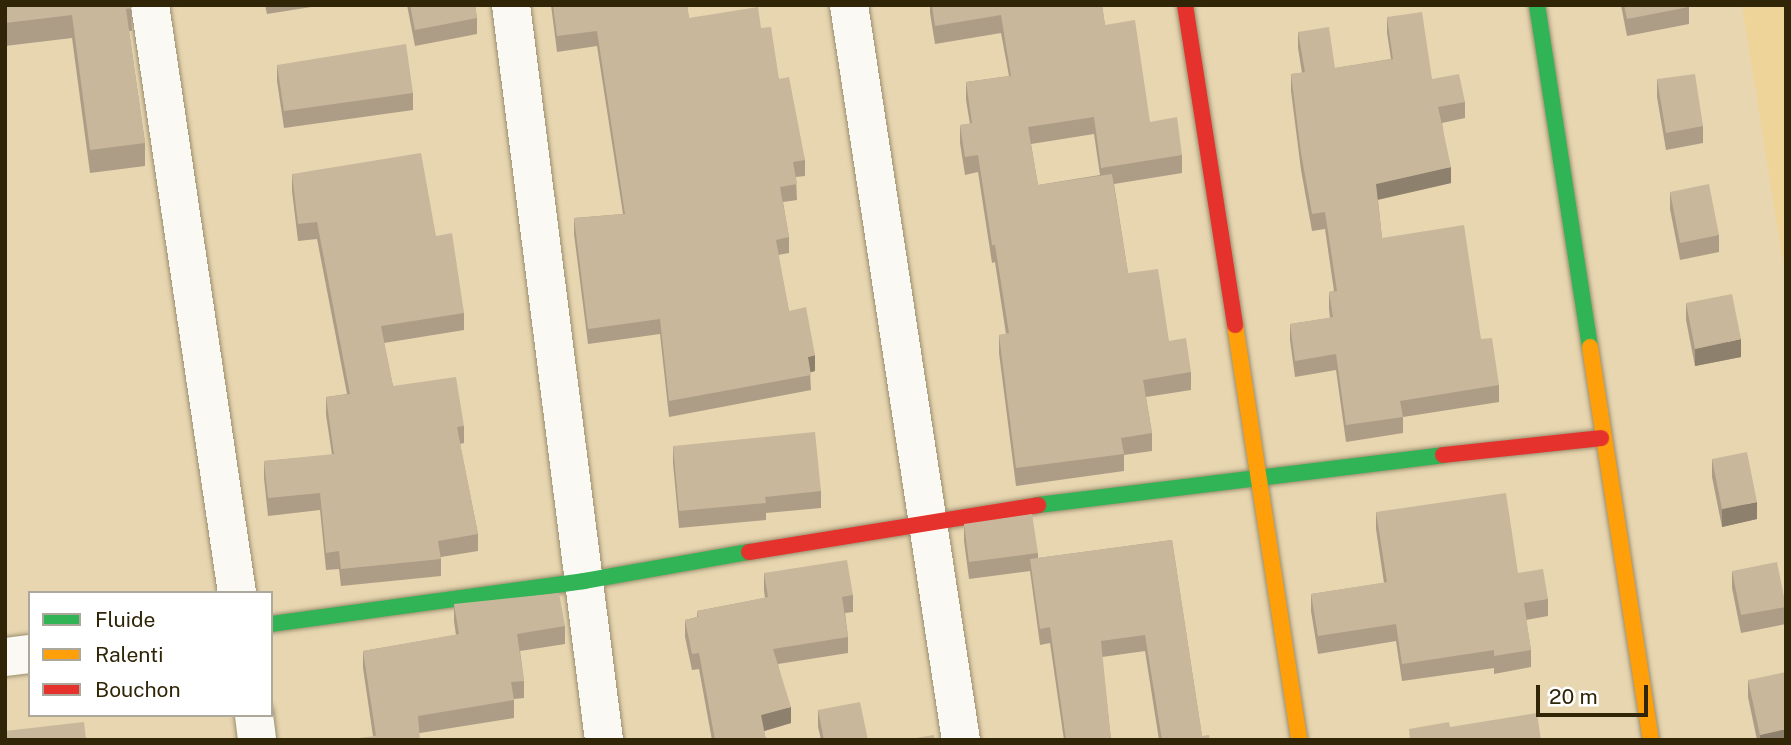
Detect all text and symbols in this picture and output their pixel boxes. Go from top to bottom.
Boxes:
legend [28,591,273,717]
text: Fluide [95,607,155,632]
text: Ralenti [95,642,163,667]
scale bar [1539,672,1651,716]
text: Bouchon [95,677,181,702]
text: 20 m [1549,684,1598,709]

